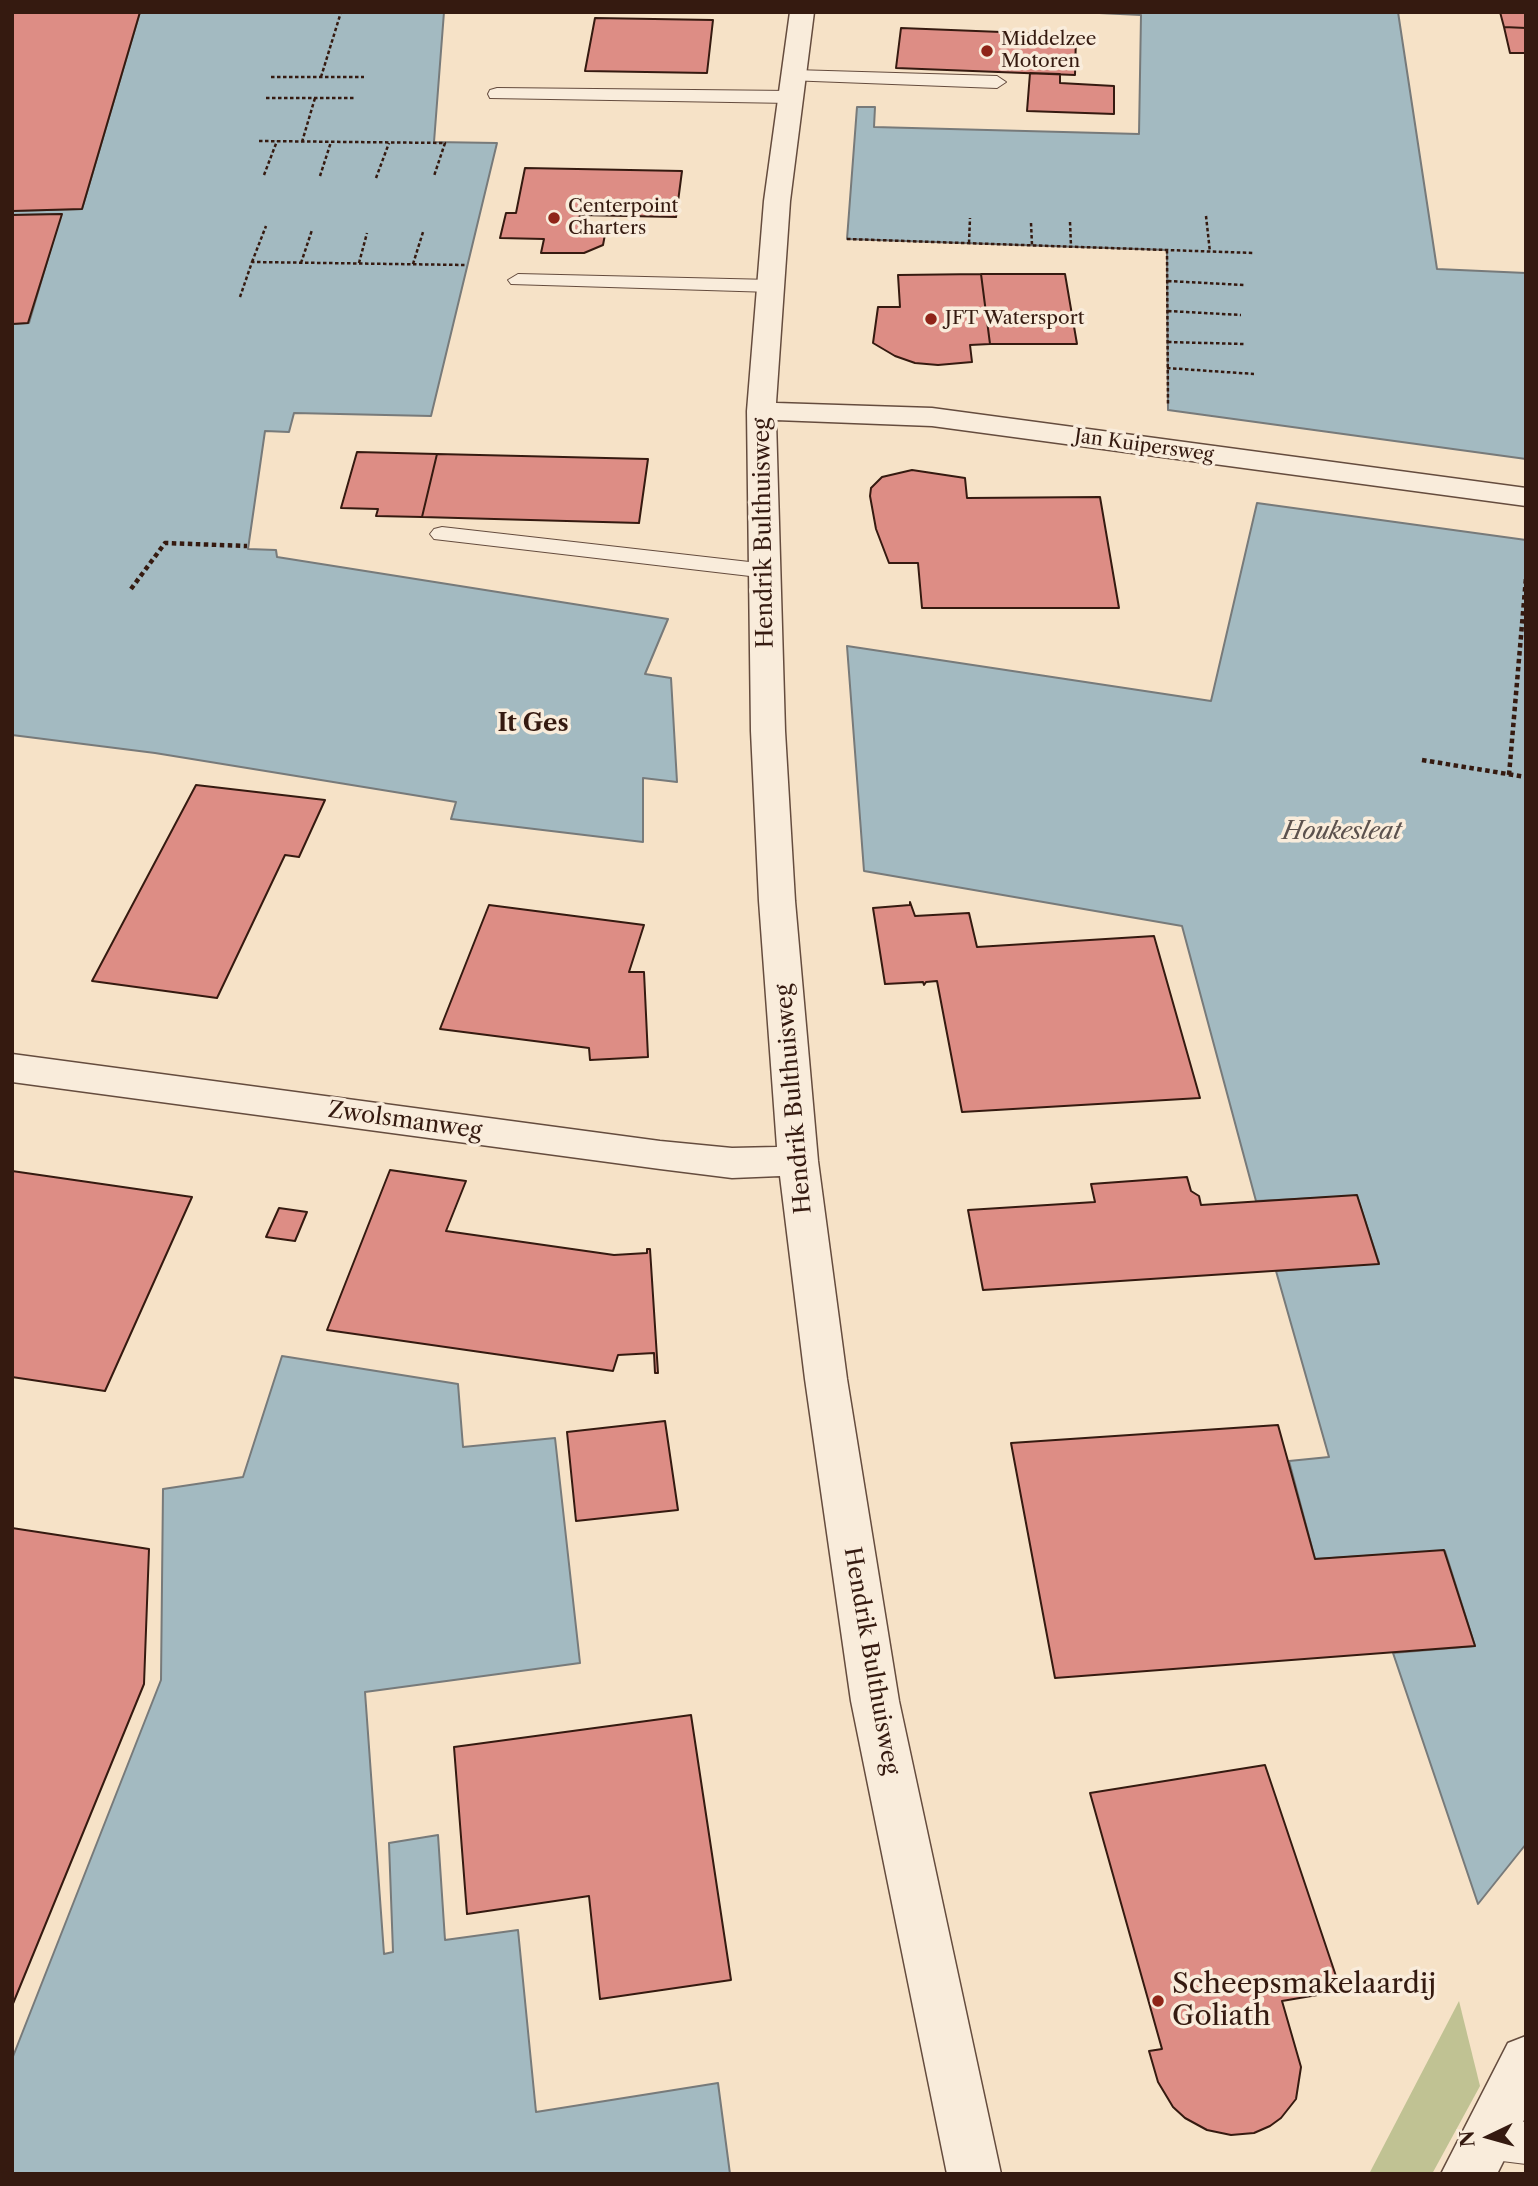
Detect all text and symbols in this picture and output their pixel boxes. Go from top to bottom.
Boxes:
place label: Middelzee Motoren [1001,29,1096,73]
marker: Middelzee Motoren [979,43,995,59]
place label: Centerpoint Charters [568,196,678,240]
marker: Centerpoint Charters [546,210,562,226]
place label: JFT Watersport [945,308,1084,330]
marker: JFT Watersport [923,311,939,327]
street label: Hendrik Bulthuisweg [748,417,780,649]
street label: Jan Kuipersweg [1073,425,1215,467]
district label: It Ges [497,710,569,738]
water label: Houkesleat [1282,818,1402,846]
street label: Hendrik Bulthuisweg [770,983,818,1215]
street label: Zwolsmanweg [326,1097,484,1145]
street label: Hendrik Bulthuisweg [837,1545,905,1777]
place label: Scheepsmakelaardij Goliath [1172,1968,1436,2034]
marker: Scheepsmakelaardij Goliath [1150,1993,1166,2009]
north arrow [1454,2102,1524,2172]
text: N [1455,2130,1480,2148]

